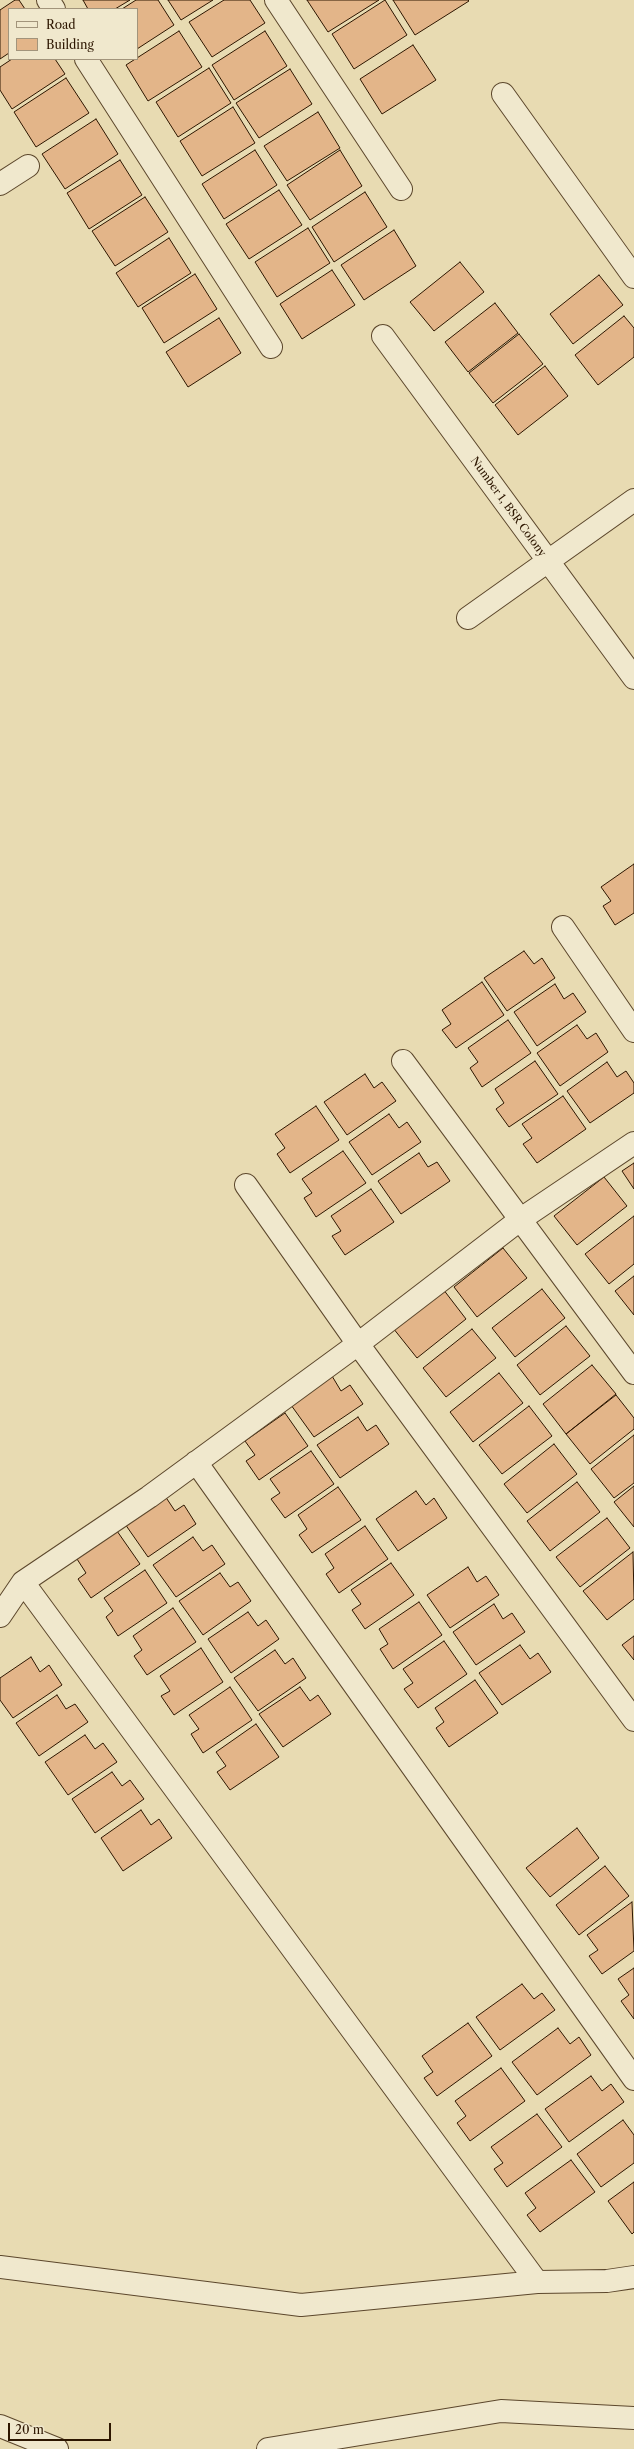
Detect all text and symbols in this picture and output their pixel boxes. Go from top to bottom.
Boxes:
legend [8,8,138,60]
text: Road [46,17,76,32]
text: Building [46,37,94,52]
street label: Number 1, BSR Colony [467,455,549,559]
scale bar [10,2415,113,2441]
text: 20 m [15,2422,44,2437]

